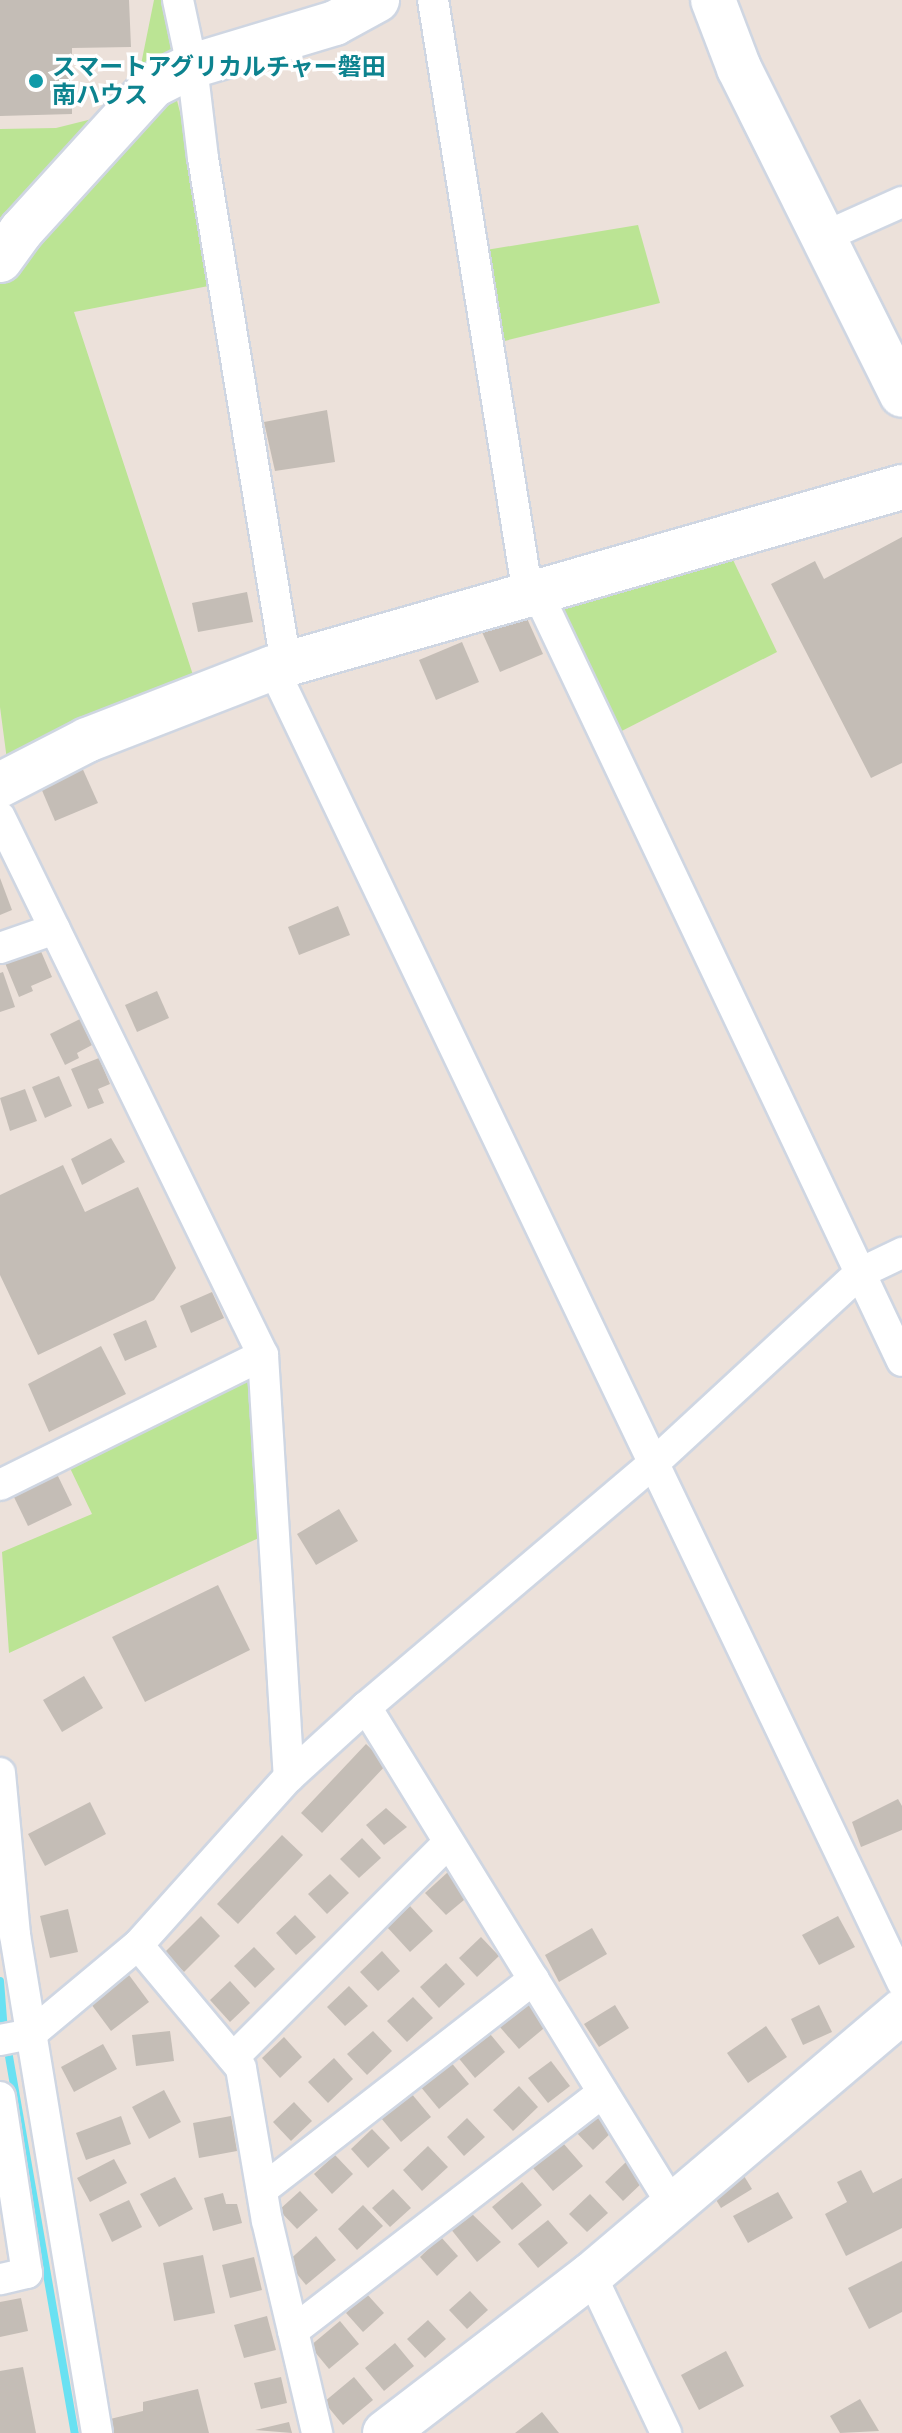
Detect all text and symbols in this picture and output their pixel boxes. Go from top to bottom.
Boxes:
place label: スマートアグリカルチャー磐田 南ハウス [52,53,388,109]
marker: スマートアグリカルチャー磐田 南ハウス [27,72,45,90]

